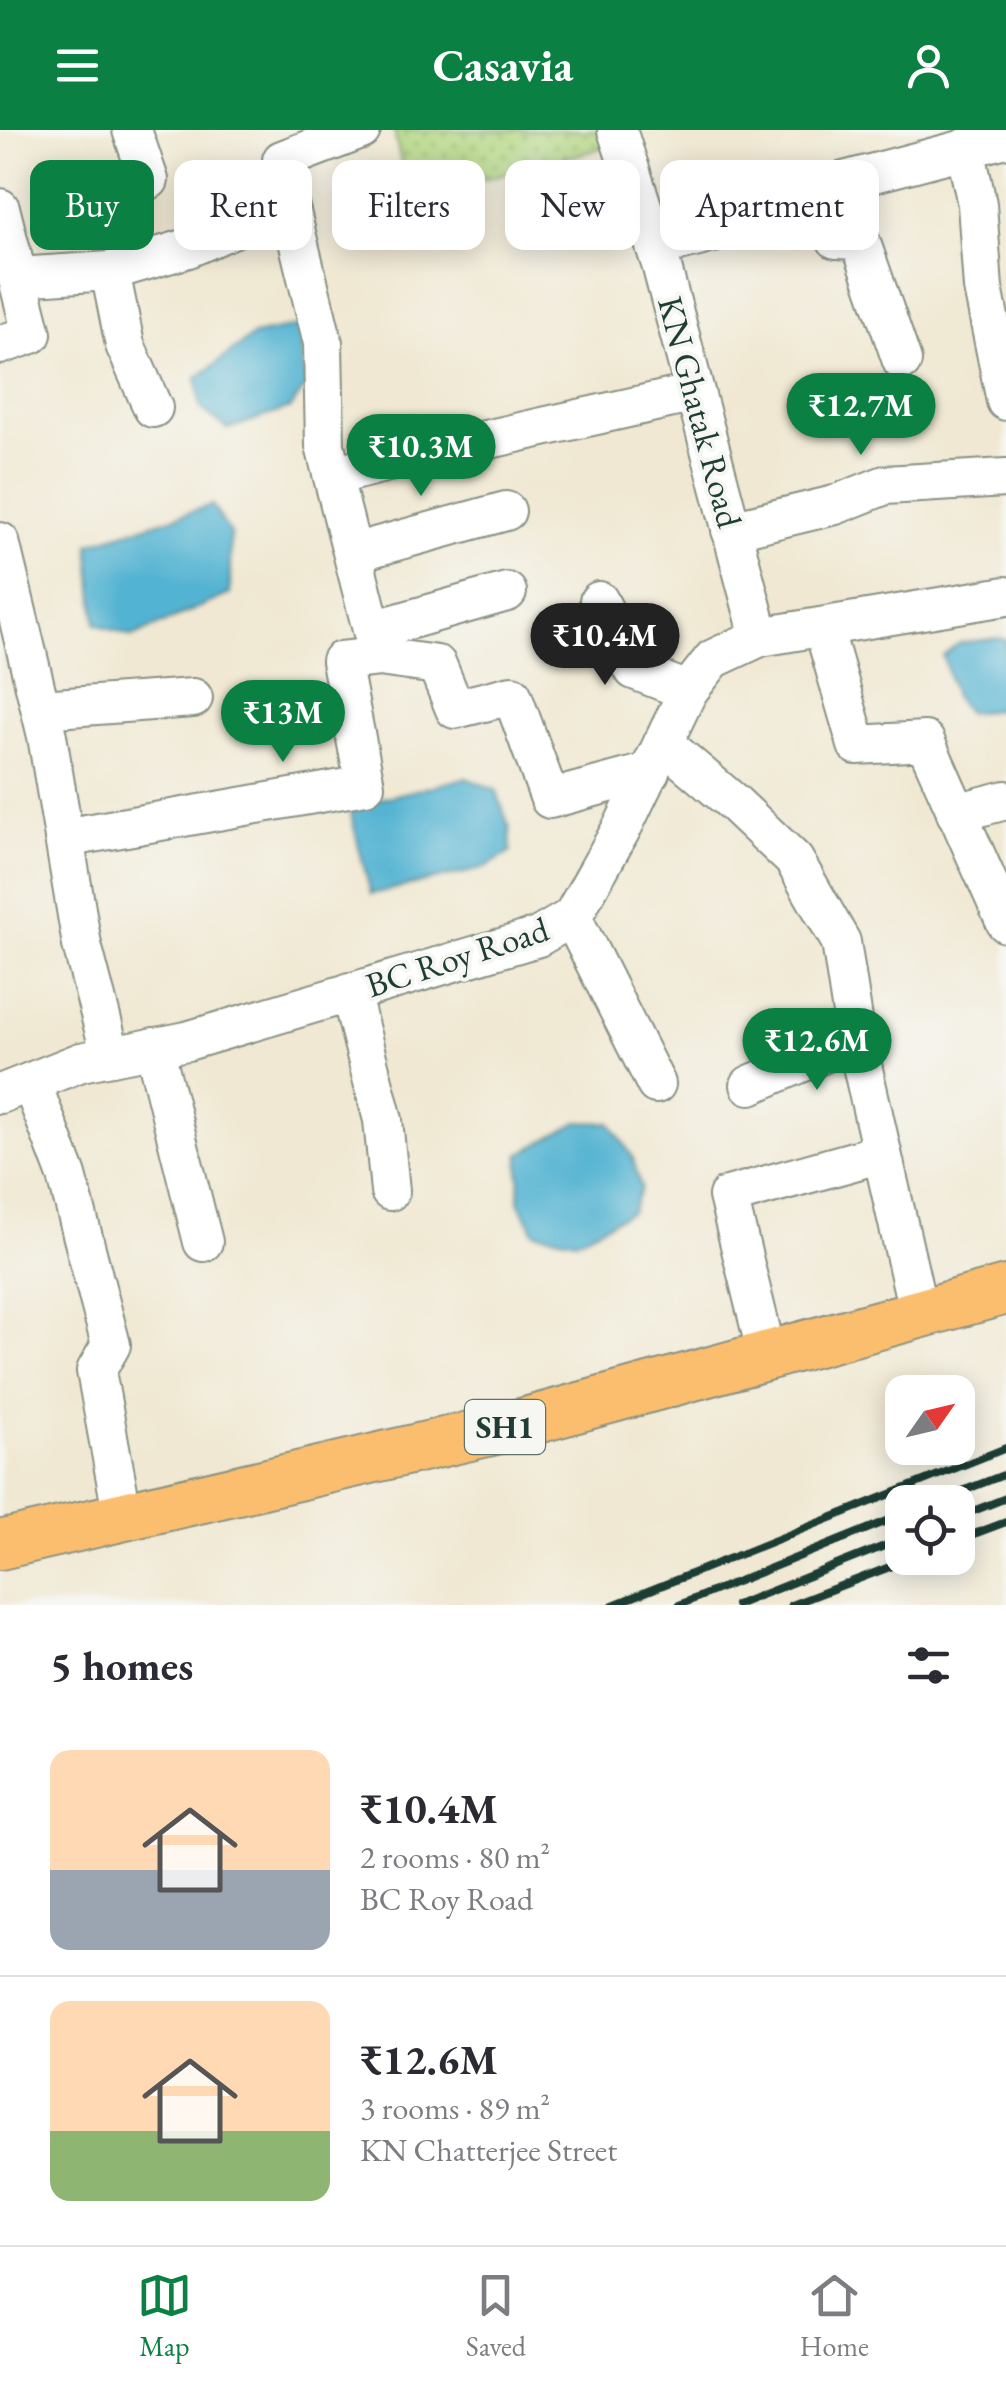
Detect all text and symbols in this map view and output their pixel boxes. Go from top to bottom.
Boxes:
text: Casavia [433,36,573,94]
icon: menu [50,38,105,93]
icon: person [901,38,956,93]
chip: Buy [30,160,154,250]
chip: Rent [174,160,312,250]
chip: Filters [332,160,485,250]
chip: New [505,160,640,250]
chip: Apartment [660,160,879,250]
street label: KN Ghatak Road [648,291,753,533]
pin: ₹12.7M [780,373,942,458]
text: ₹12.7M [809,384,913,426]
pin: ₹10.3M [340,414,502,499]
text: ₹10.3M [369,425,473,467]
pin: ₹10.4M [524,603,686,688]
text: ₹10.4M [553,614,657,656]
pin: ₹13M [224,680,342,765]
text: ₹13M [243,691,323,733]
street label: BC Roy Road [360,906,554,1007]
pin: ₹12.6M [736,1008,898,1093]
text: ₹12.6M [765,1019,869,1061]
north arrow [885,1375,975,1465]
map controls [885,1375,975,1575]
road number: SH1 [465,1400,545,1454]
button: locate [885,1485,975,1575]
text: 5 homes [50,1638,193,1693]
icon: filters [901,1638,956,1693]
text: ₹10.4M [360,1781,498,1836]
icon: home [130,1790,250,1910]
text: 2 rooms · 80 m² [360,1836,550,1878]
text: BC Roy Road [360,1878,533,1920]
text: ₹12.6M [360,2032,498,2087]
icon: home [130,2041,250,2161]
text: 3 rooms · 89 m² [360,2087,550,2129]
text: KN Chatterjee Street [360,2129,617,2171]
tab: Map [137,2268,192,2364]
tab: Saved [466,2268,526,2364]
tab: Home [800,2268,869,2364]

